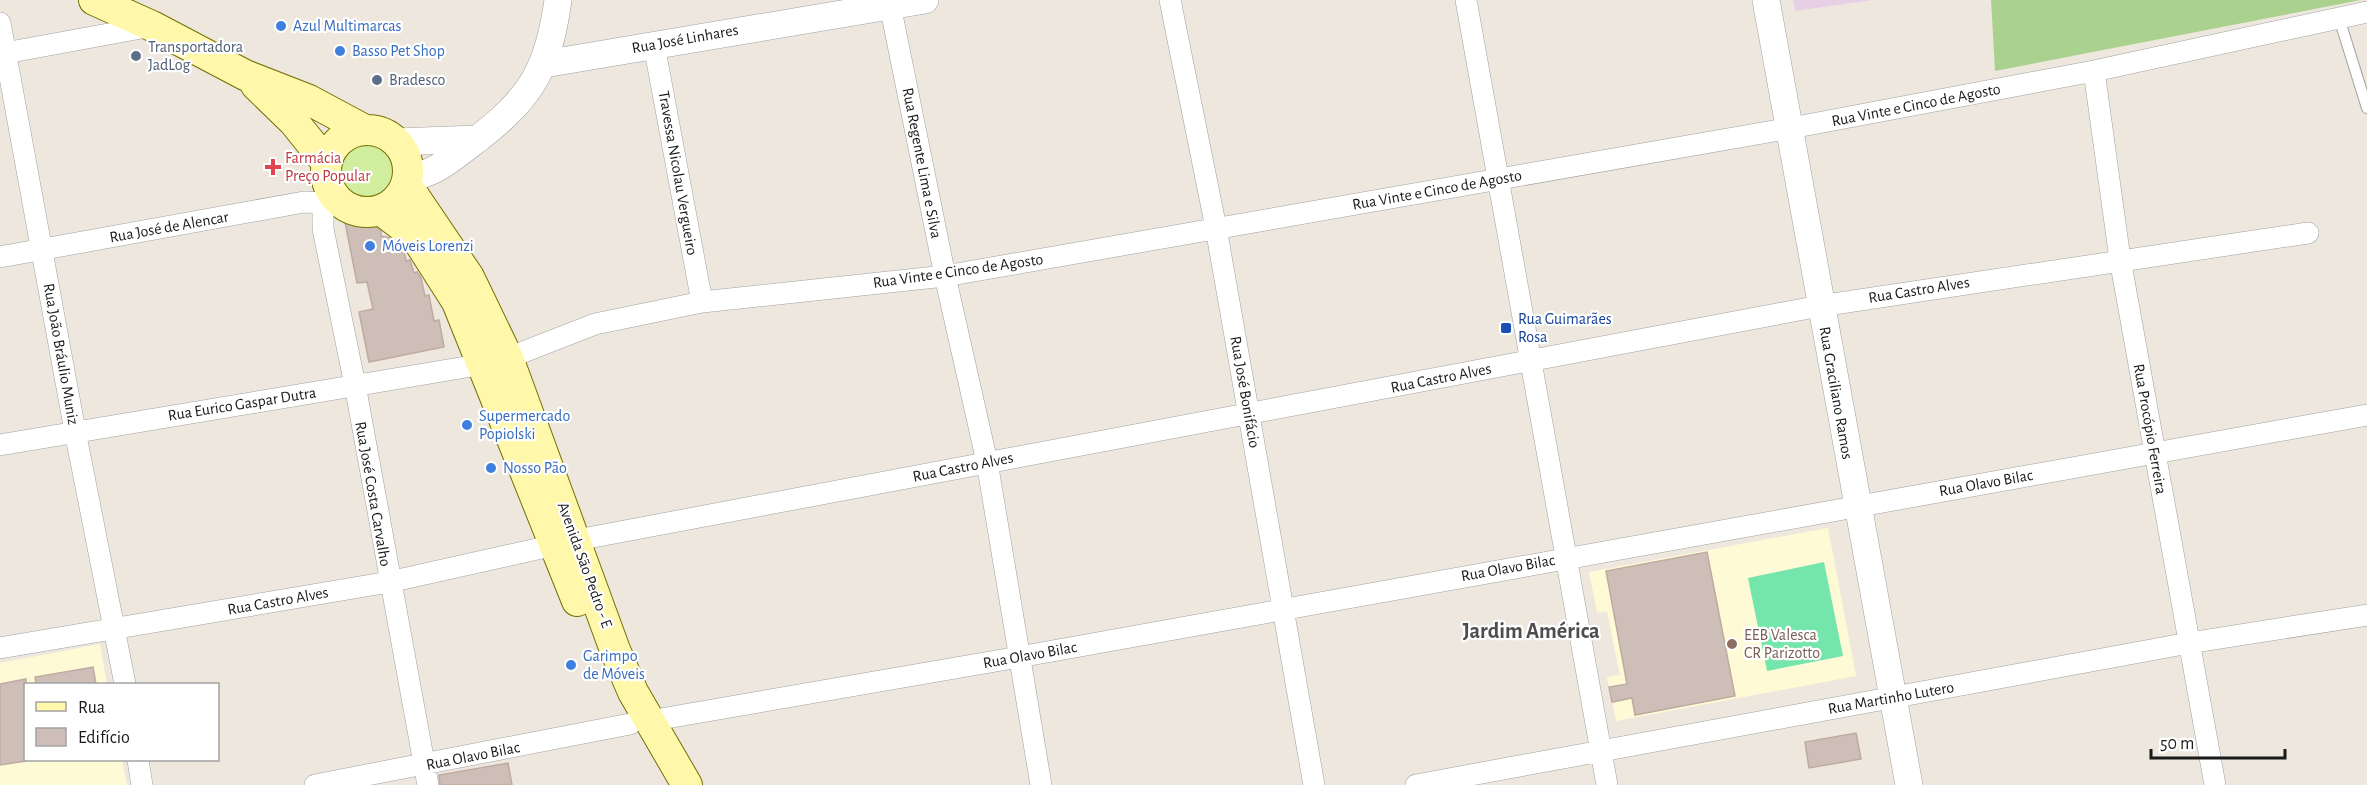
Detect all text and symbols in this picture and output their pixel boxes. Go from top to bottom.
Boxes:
place label: Azul Multimarcas [293,18,402,34]
marker: Azul Multimarcas [274,19,288,33]
street label: Rua José Linhares [630,22,740,56]
place label: Transportadora JadLog [148,39,243,73]
place label: Basso Pet Shop [352,43,445,59]
marker: Basso Pet Shop [333,44,347,58]
marker: Transportadora JadLog [129,49,143,63]
place label: Bradesco [389,72,446,88]
marker: Bradesco [370,73,384,87]
street label: Rua Vinte e Cinco de Agosto [1830,81,2002,129]
street label: Rua Regente Lima e Silva [900,86,944,240]
street label: Travessa Nicolau Vergueiro [656,89,700,257]
place label: Farmácia Preço Popular [285,150,371,184]
marker: Farmácia Preço Popular [266,160,280,174]
street label: Rua Vinte e Cinco de Agosto [1351,167,1523,213]
street label: Rua José de Alencar [108,208,231,245]
place label: Móveis Lorenzi [382,238,474,254]
marker: Móveis Lorenzi [363,239,377,253]
street label: Rua Vinte e Cinco de Agosto [872,251,1044,291]
street label: Rua Castro Alves [1867,274,1971,306]
street label: Rua João Bráulio Muniz [41,282,81,426]
place label: Rua Guimarães Rosa [1518,311,1612,345]
marker: Rua Guimarães Rosa [1499,321,1513,335]
street label: Rua Graciliano Ramos [1816,325,1856,461]
street label: Rua José Bonifácio [1227,335,1263,449]
street label: Rua Castro Alves [1389,360,1493,396]
street label: Rua Procópio Ferreira [2131,363,2169,495]
street label: Rua Eurico Gaspar Dutra [167,384,317,424]
place label: Supermercado Popiolski [479,408,570,442]
marker: Supermercado Popiolski [460,418,474,432]
street label: Rua José Costa Carvalho [352,420,394,568]
street label: Rua Castro Alves [911,449,1015,485]
place label: Nosso Pão [503,460,567,476]
marker: Nosso Pão [484,461,498,475]
street label: Rua Olavo Bilac [1938,467,2034,499]
street label: Avenida São Pedro - E [555,500,615,630]
street label: Rua Olavo Bilac [1460,552,1556,584]
street label: Rua Castro Alves [226,584,330,618]
district label: Jardim América [1463,620,1600,642]
place label: EEB Valesca CR Parizotto [1744,627,1820,661]
marker: EEB Valesca CR Parizotto [1725,637,1739,651]
street label: Rua Olavo Bilac [982,639,1078,671]
place label: Garimpo de Móveis [583,648,645,682]
marker: Garimpo de Móveis [564,658,578,672]
street label: Rua Martinho Lutero [1827,679,1955,717]
legend [24,683,219,761]
text: Rua [78,699,105,717]
scale bar [2151,722,2284,760]
text: Edifício [78,729,130,747]
text: 50 m [2160,735,2194,753]
street label: Rua Olavo Bilac [425,739,521,773]

